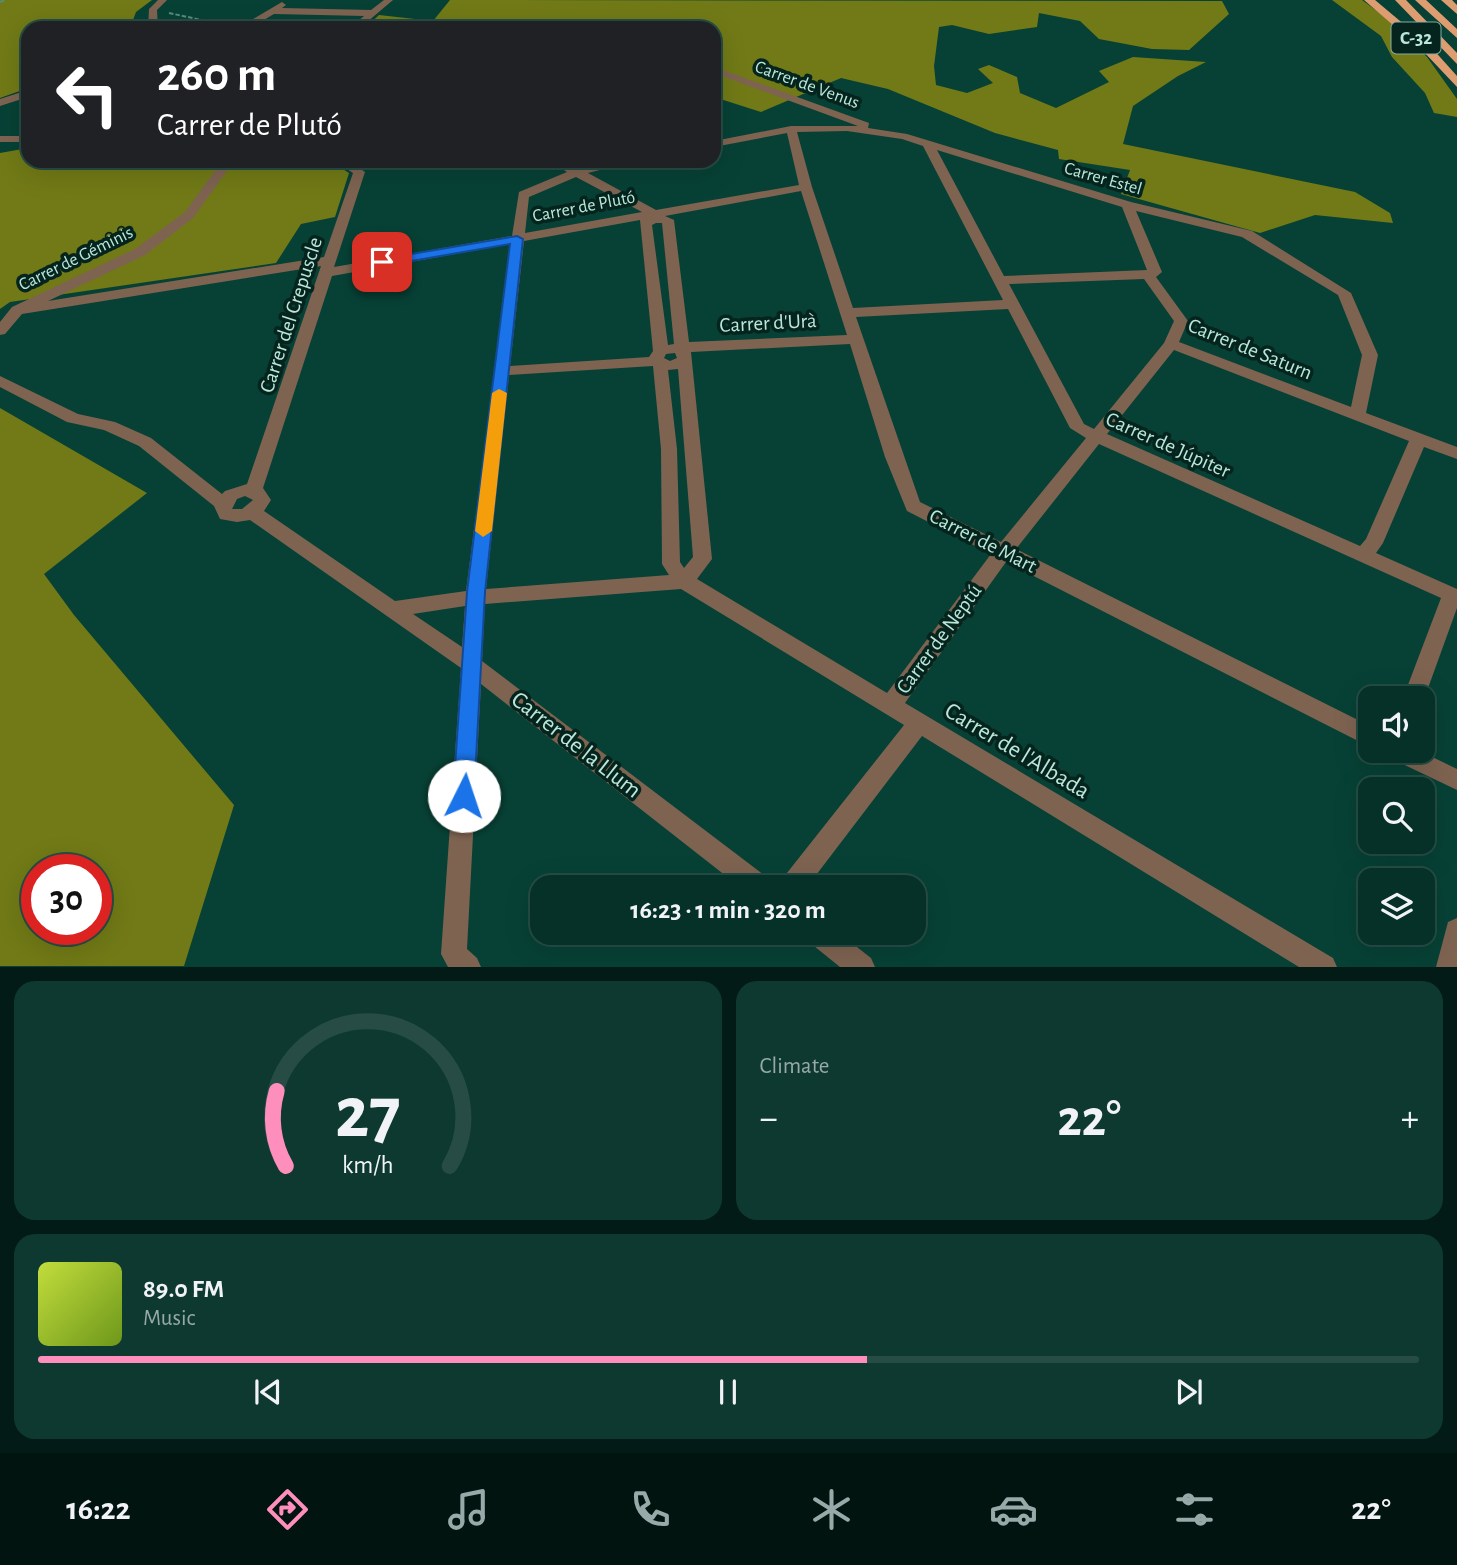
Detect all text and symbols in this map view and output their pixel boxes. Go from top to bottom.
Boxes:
road number: C-32 [1392,22,1440,54]
icon: left [42,49,133,140]
text: 260 m [157,51,276,100]
street label: Carrer de Venus [752,58,862,112]
text: Carrer de Plutó [157,109,342,141]
street label: Carrer Estel [1062,159,1144,199]
street label: Carrer de Plutó [531,188,637,226]
street label: Carrer de Géminis [16,224,136,294]
pin [352,232,412,292]
street label: Carrer del Crepuscle [256,235,326,395]
icon: arrive [363,243,401,281]
street label: Carrer d'Urà [719,310,817,336]
street label: Carrer de Saturn [1185,315,1315,383]
street label: Carrer de Júpiter [1103,408,1233,482]
street label: Carrer de Mart [926,505,1040,577]
street label: Carrer de Neptú [892,580,986,698]
map controls [1358,686,1435,945]
button: sound [1358,686,1435,763]
street label: Carrer de la Llum [507,687,645,803]
street label: Carrer de l'Albada [940,698,1094,804]
position arrow [427,759,501,833]
button: search [1358,777,1435,854]
speed limit sign: 30 [21,854,112,945]
button: layers [1358,868,1435,945]
text: 16:23 · 1 min · 320 m [630,897,826,923]
text: Climate [760,1055,829,1078]
text: 27 [335,1079,401,1152]
text: 22° [1057,1093,1121,1145]
text: − [760,1100,778,1138]
text: + [1401,1100,1419,1138]
text: km/h [342,1153,394,1178]
text: 89.0 FM [143,1276,224,1302]
text: Music [143,1307,195,1330]
icon: previous [249,1373,287,1411]
icon: pause [709,1373,747,1411]
icon: next [1170,1373,1208,1411]
icon: directions [263,1485,312,1534]
icon: music [444,1485,493,1534]
icon: phone [626,1485,675,1534]
icon: climate [807,1485,856,1534]
icon: car [989,1485,1038,1534]
icon: filters [1170,1485,1219,1534]
text: 16:22 [66,1493,131,1525]
text: 22° [1351,1493,1391,1525]

